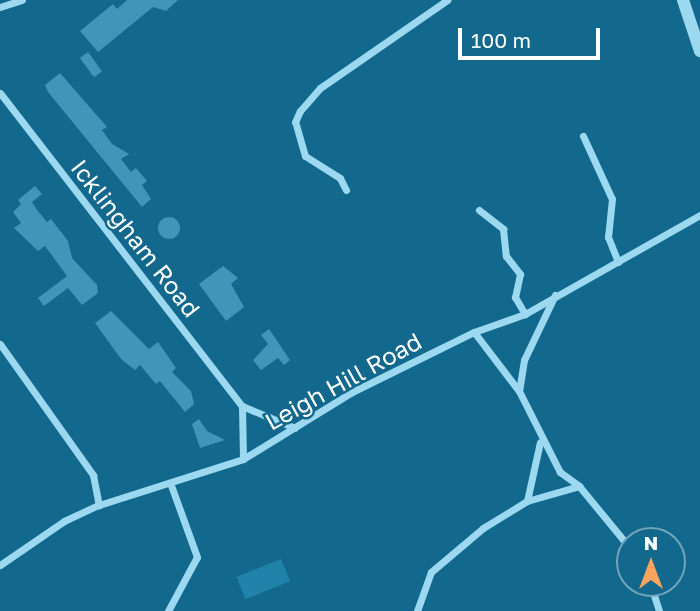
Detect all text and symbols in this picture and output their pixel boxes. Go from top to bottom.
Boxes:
scale bar [462,14,604,58]
text: 100 m [471,27,531,53]
street label: Icklingham Road [65,153,207,323]
street label: Leigh Hill Road [260,326,426,436]
north arrow [616,527,686,597]
text: N [644,531,658,554]

